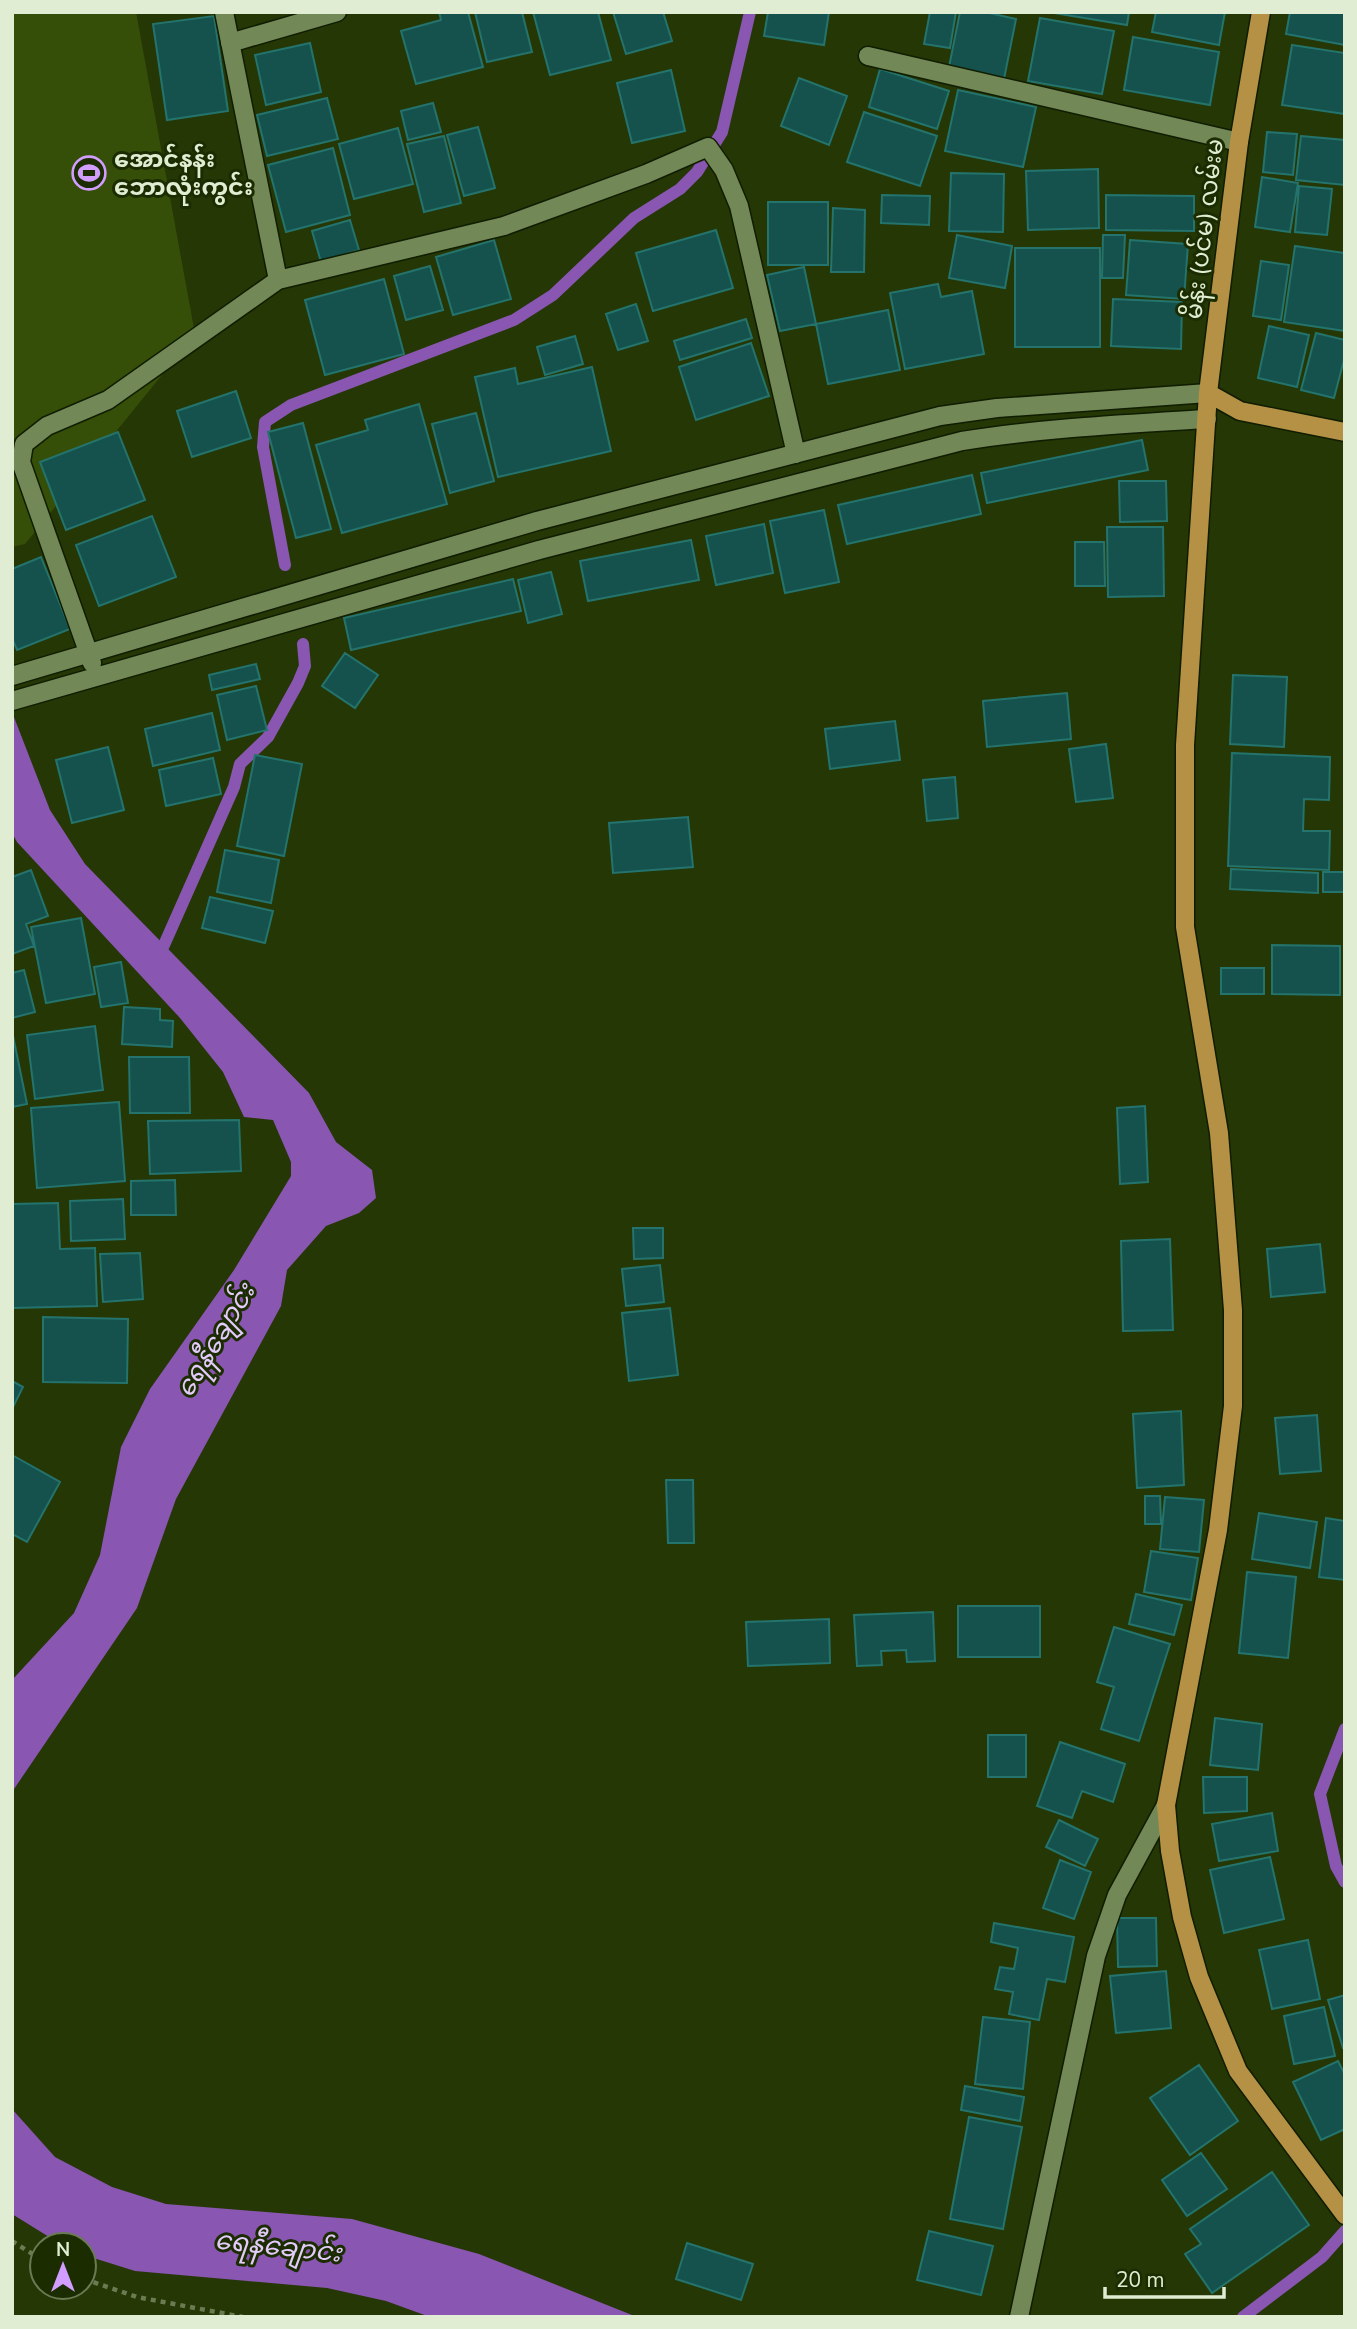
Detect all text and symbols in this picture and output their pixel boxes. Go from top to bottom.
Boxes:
street label: မိန်း (ပင်မ) လမ်းမ [1177,137,1234,321]
place label: အောင်နန်း ဘောလုံးကွင်း [114,143,253,206]
sports icon: အောင်နန်း ဘောလုံးကွင်း [70,154,108,192]
water label: ရေနီချောင်း [167,1275,268,1406]
water label: ရေနီချောင်း [213,2221,345,2275]
north arrow [28,2231,98,2301]
text: N [56,2237,70,2263]
scale bar [1105,2256,1224,2300]
text: 20 m [1116,2266,1165,2294]

